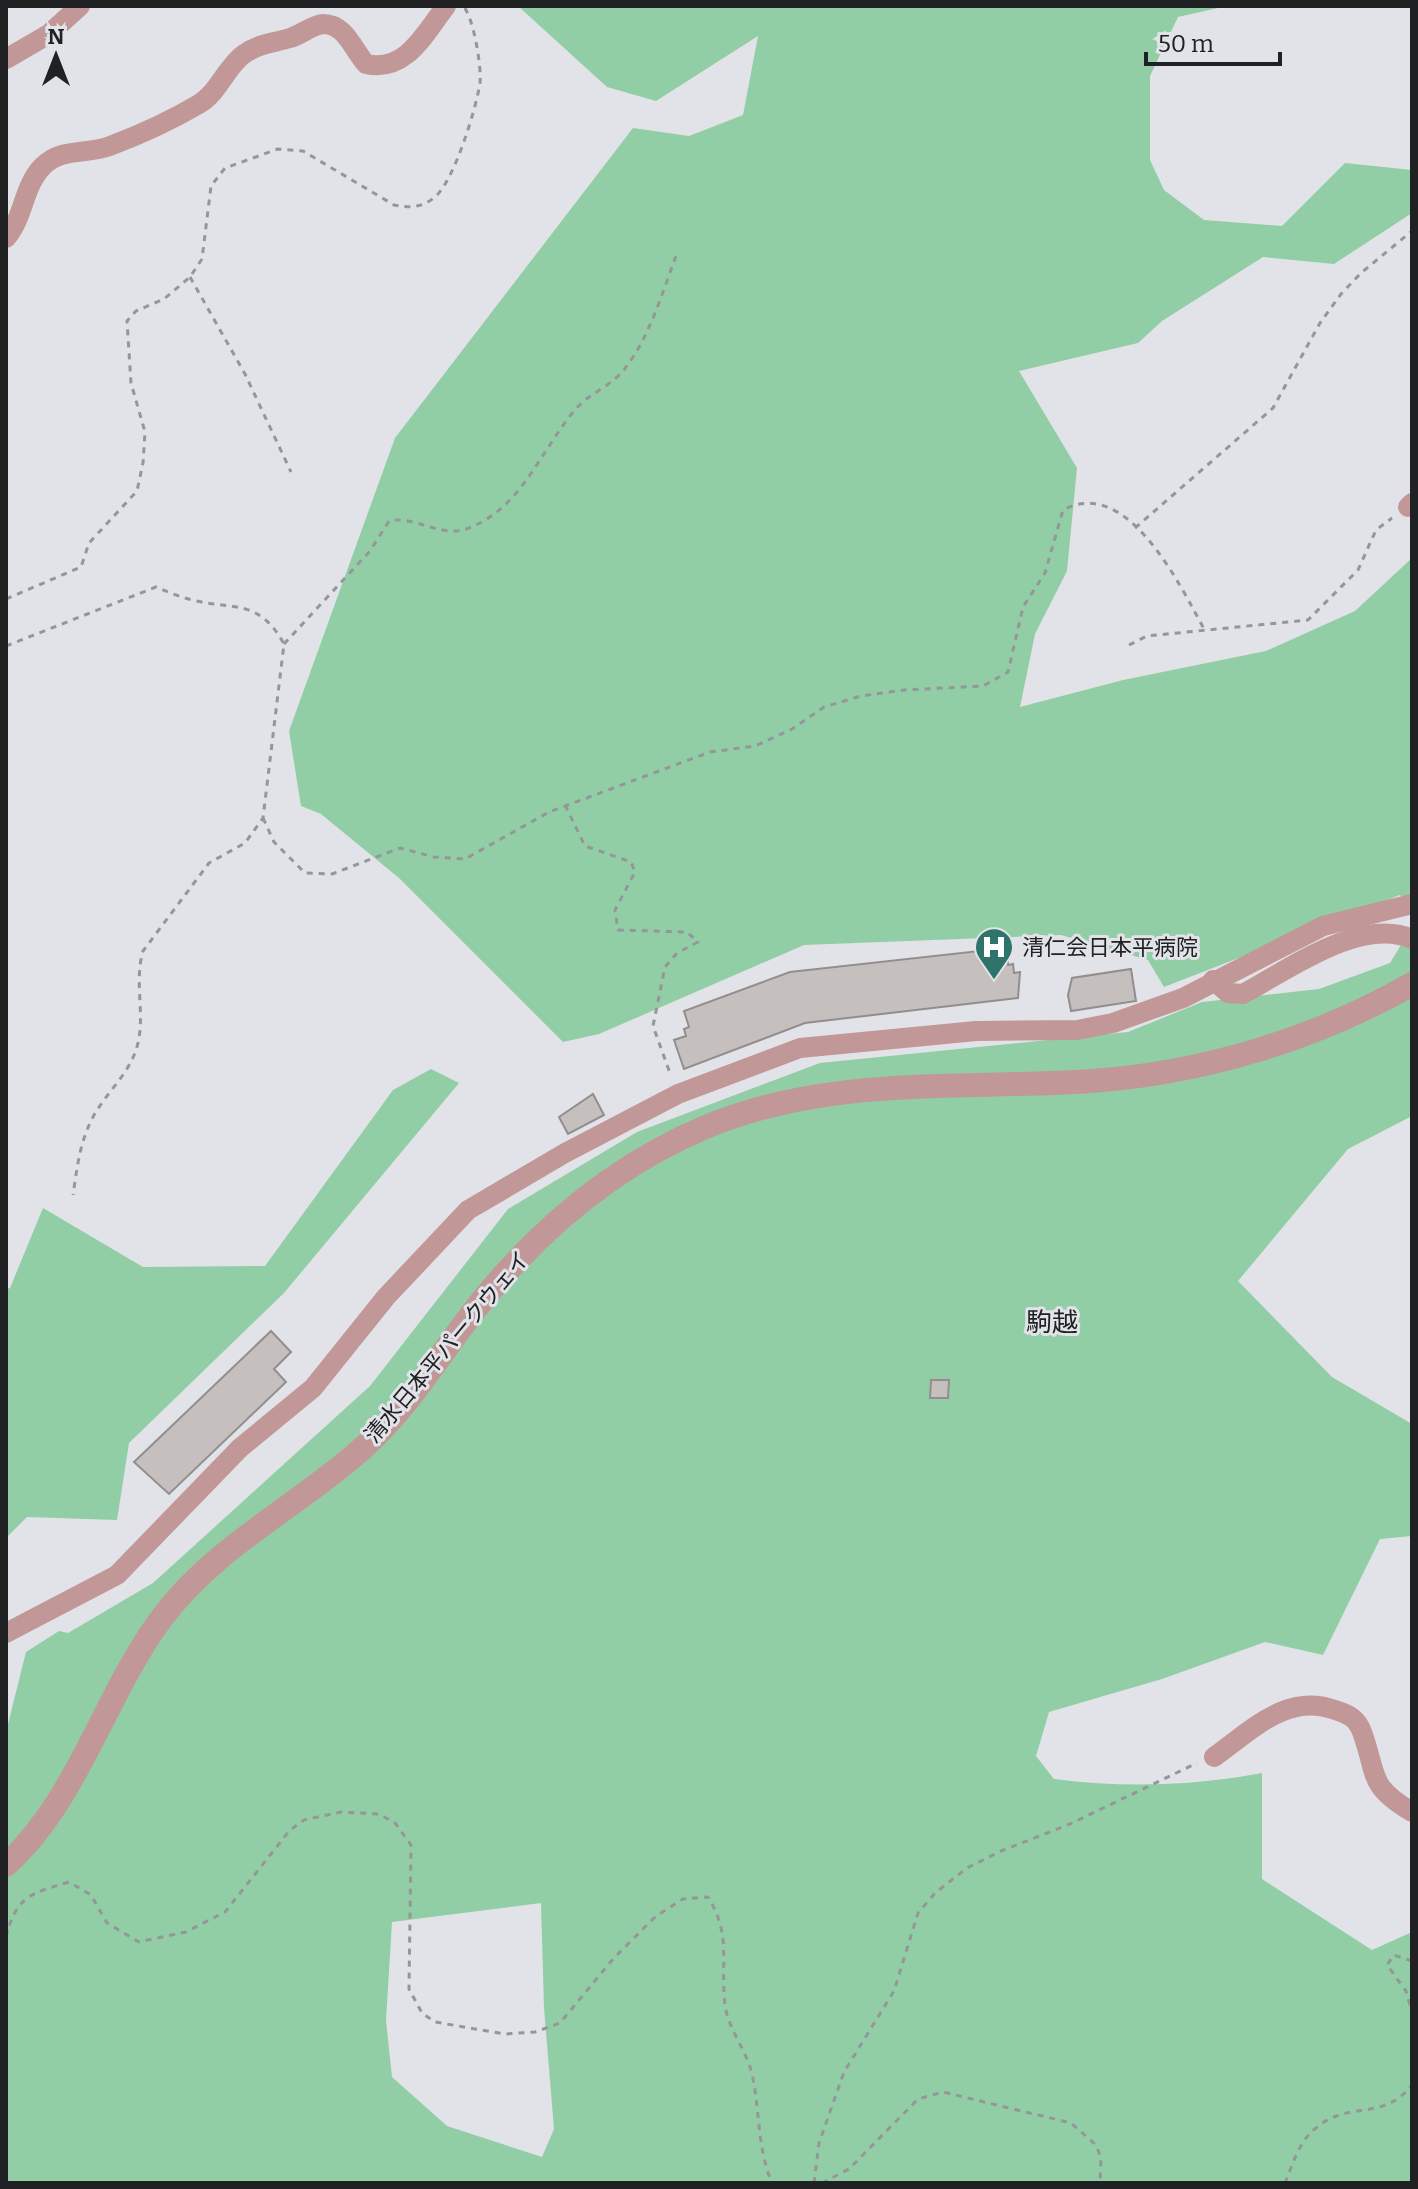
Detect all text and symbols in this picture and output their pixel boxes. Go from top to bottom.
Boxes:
north arrow [16,16,96,96]
scale bar [1146,16,1280,66]
text: N [48,23,65,50]
text: 50 m [1158,30,1214,58]
hospital icon: 清仁会日本平病院 [973,926,1015,981]
place label: 清仁会日本平病院 [1022,934,1198,961]
street label: 清水日本平パークウェイ [359,1246,535,1448]
district label: 駒越 [1026,1307,1078,1338]

